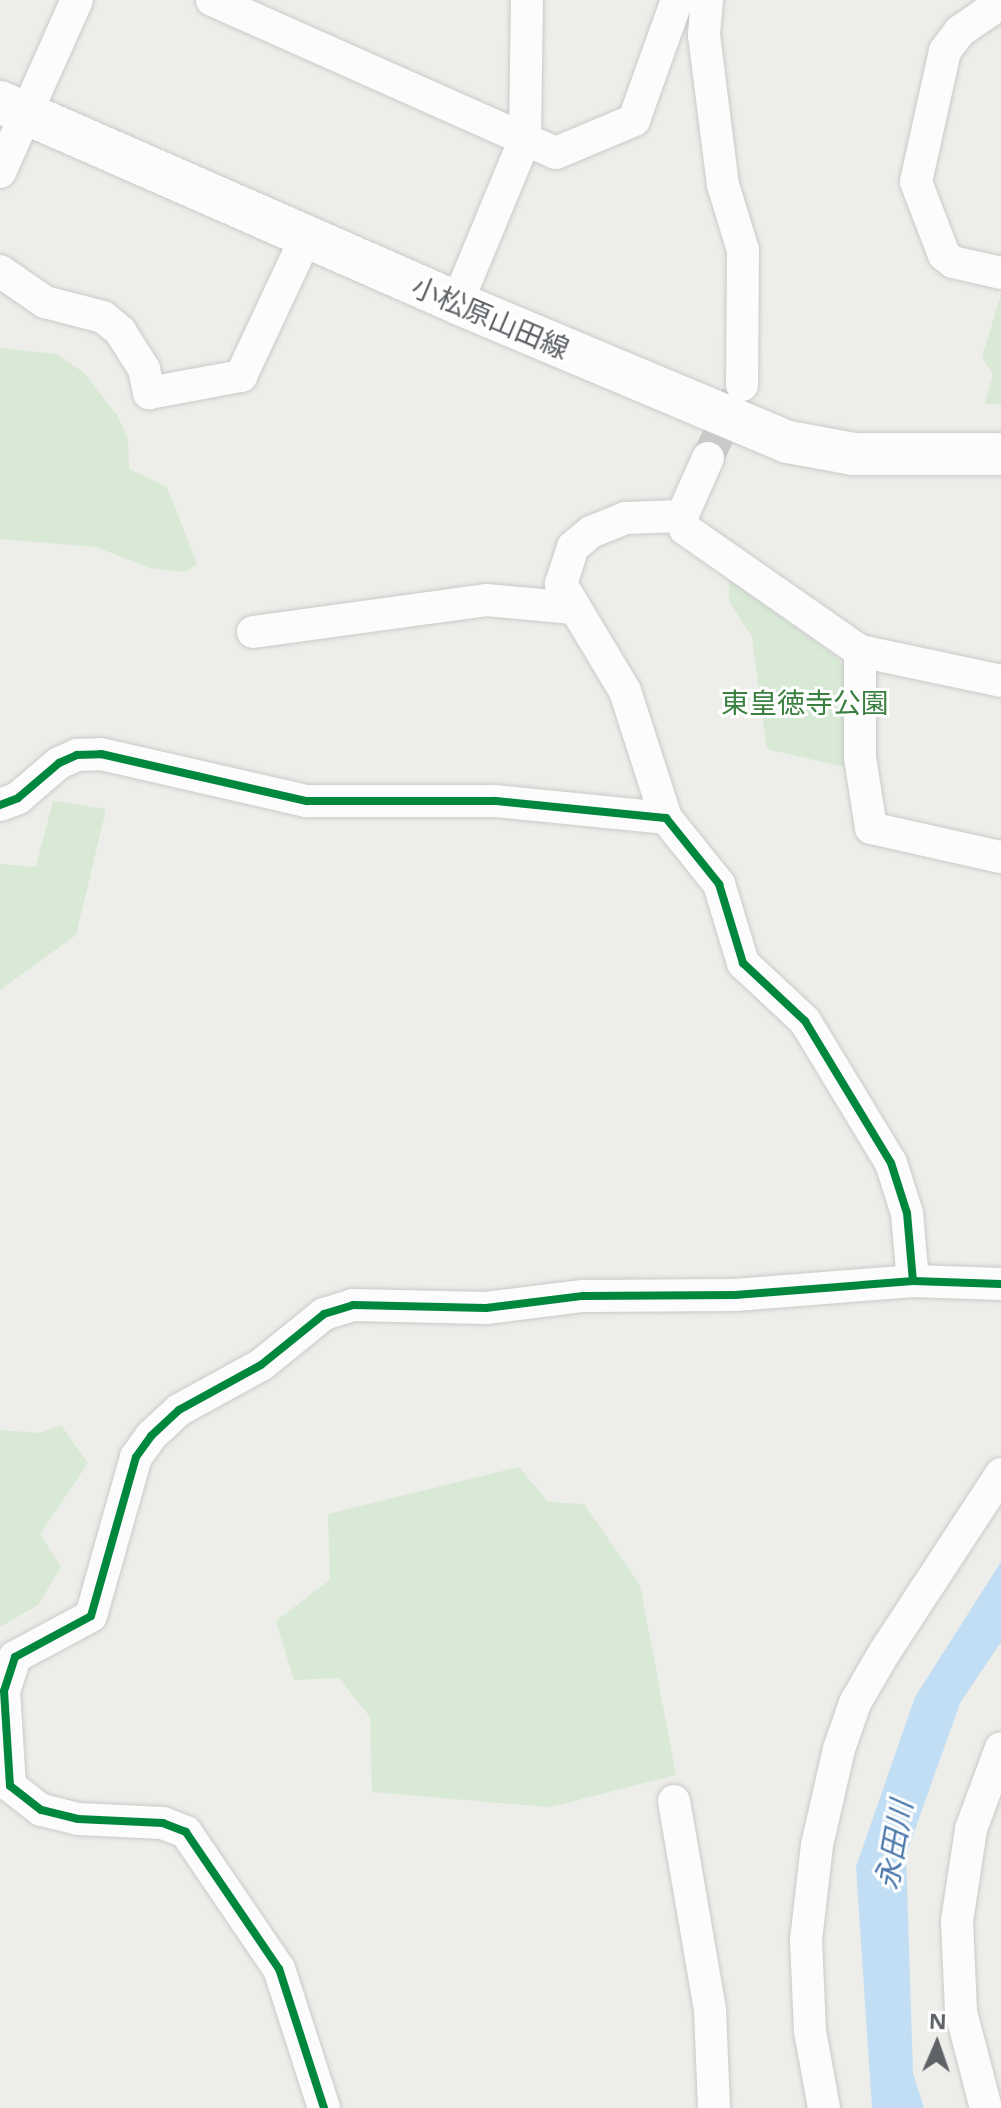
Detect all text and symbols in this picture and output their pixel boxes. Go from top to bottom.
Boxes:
street label: 小松原山田線 [407,269,575,365]
park label: 東皇徳寺公園 [721,685,889,719]
water label: 永田川 [868,1798,920,1892]
north arrow [897,2004,977,2084]
text: N [928,2005,947,2035]

